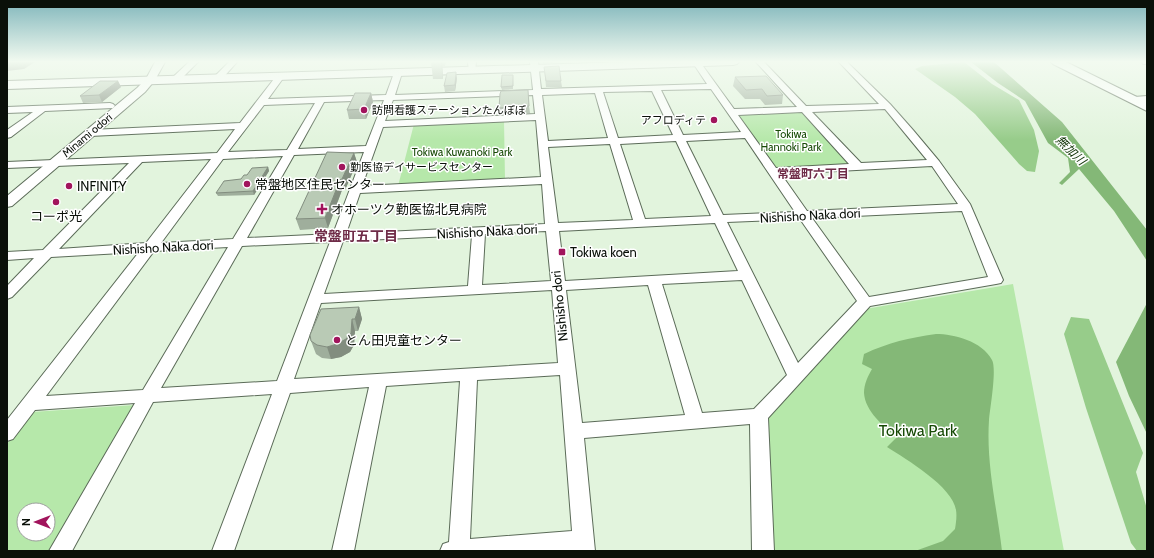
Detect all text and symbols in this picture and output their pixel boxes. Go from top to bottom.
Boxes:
place label: 訪問看護ステーションたんぽぽ [372,103,526,117]
marker: 訪問看護ステーションたんぽぽ [359,105,369,115]
street label: Minami odori [59,110,115,160]
place label: アフロディテ [641,113,706,127]
marker: アフロディテ [709,115,719,125]
park label: Tokiwa Hannoki Park [761,127,821,154]
water label: 無加川 [1053,132,1091,169]
park label: Tokiwa Kuwanoki Park [412,145,512,159]
place label: 勤医協デイサービスセンター [350,160,493,174]
marker: 勤医協デイサービスセンター [337,162,347,172]
district label: 常盤町六丁目 [777,166,849,181]
place label: 常盤地区住民センター [255,176,385,192]
place label: INFINITY [77,178,127,194]
marker: 常盤地区住民センター [242,179,252,189]
marker: INFINITY [64,181,74,191]
marker: コーポ光 [51,197,61,207]
place label: オホーツク勤医協北見病院 [331,201,487,217]
marker: オホーツク勤医協北見病院 [316,203,328,215]
street label: Nishisho Naka dori [759,204,861,226]
place label: コーポ光 [30,208,82,224]
street label: Nishisho Naka dori [436,220,538,242]
district label: 常盤町五丁目 [314,227,398,245]
street label: Nishisho Naka dori [112,236,214,258]
place label: Tokiwa koen [570,244,637,260]
marker: Tokiwa koen [557,247,567,257]
street label: Nishisho dori [547,270,571,342]
place label: とん田児童センター [345,332,462,348]
marker: とん田児童センター [332,335,342,345]
park label: Tokiwa Park [879,421,958,440]
north arrow [16,502,56,542]
text: N [19,518,33,526]

